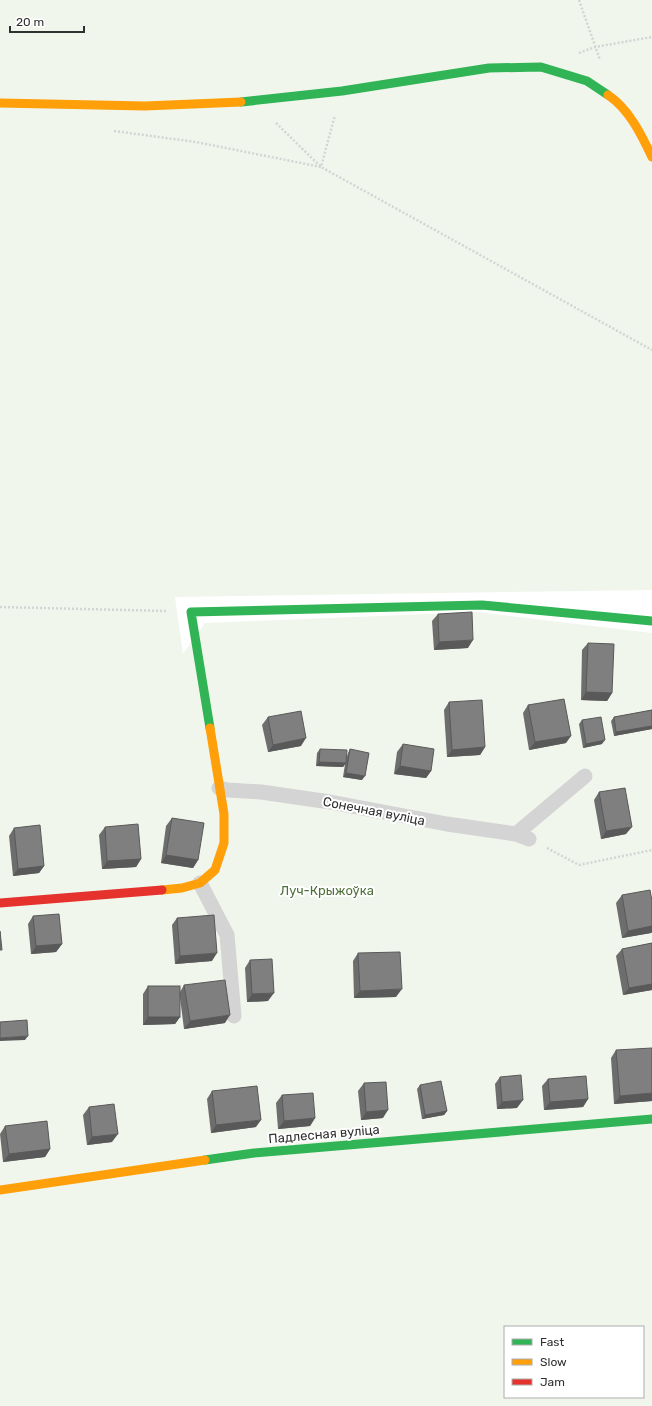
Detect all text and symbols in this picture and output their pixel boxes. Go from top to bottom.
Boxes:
scale bar [10,8,84,34]
text: 20 m [16,15,44,29]
street label: Сонечная вуліца [322,794,426,828]
park label: Луч-Крыжоўка [280,883,374,898]
street label: Падлесная вуліца [268,1122,380,1146]
legend [504,1326,644,1398]
text: Fast [540,1335,564,1349]
text: Slow [540,1355,567,1369]
text: Jam [540,1375,565,1389]

